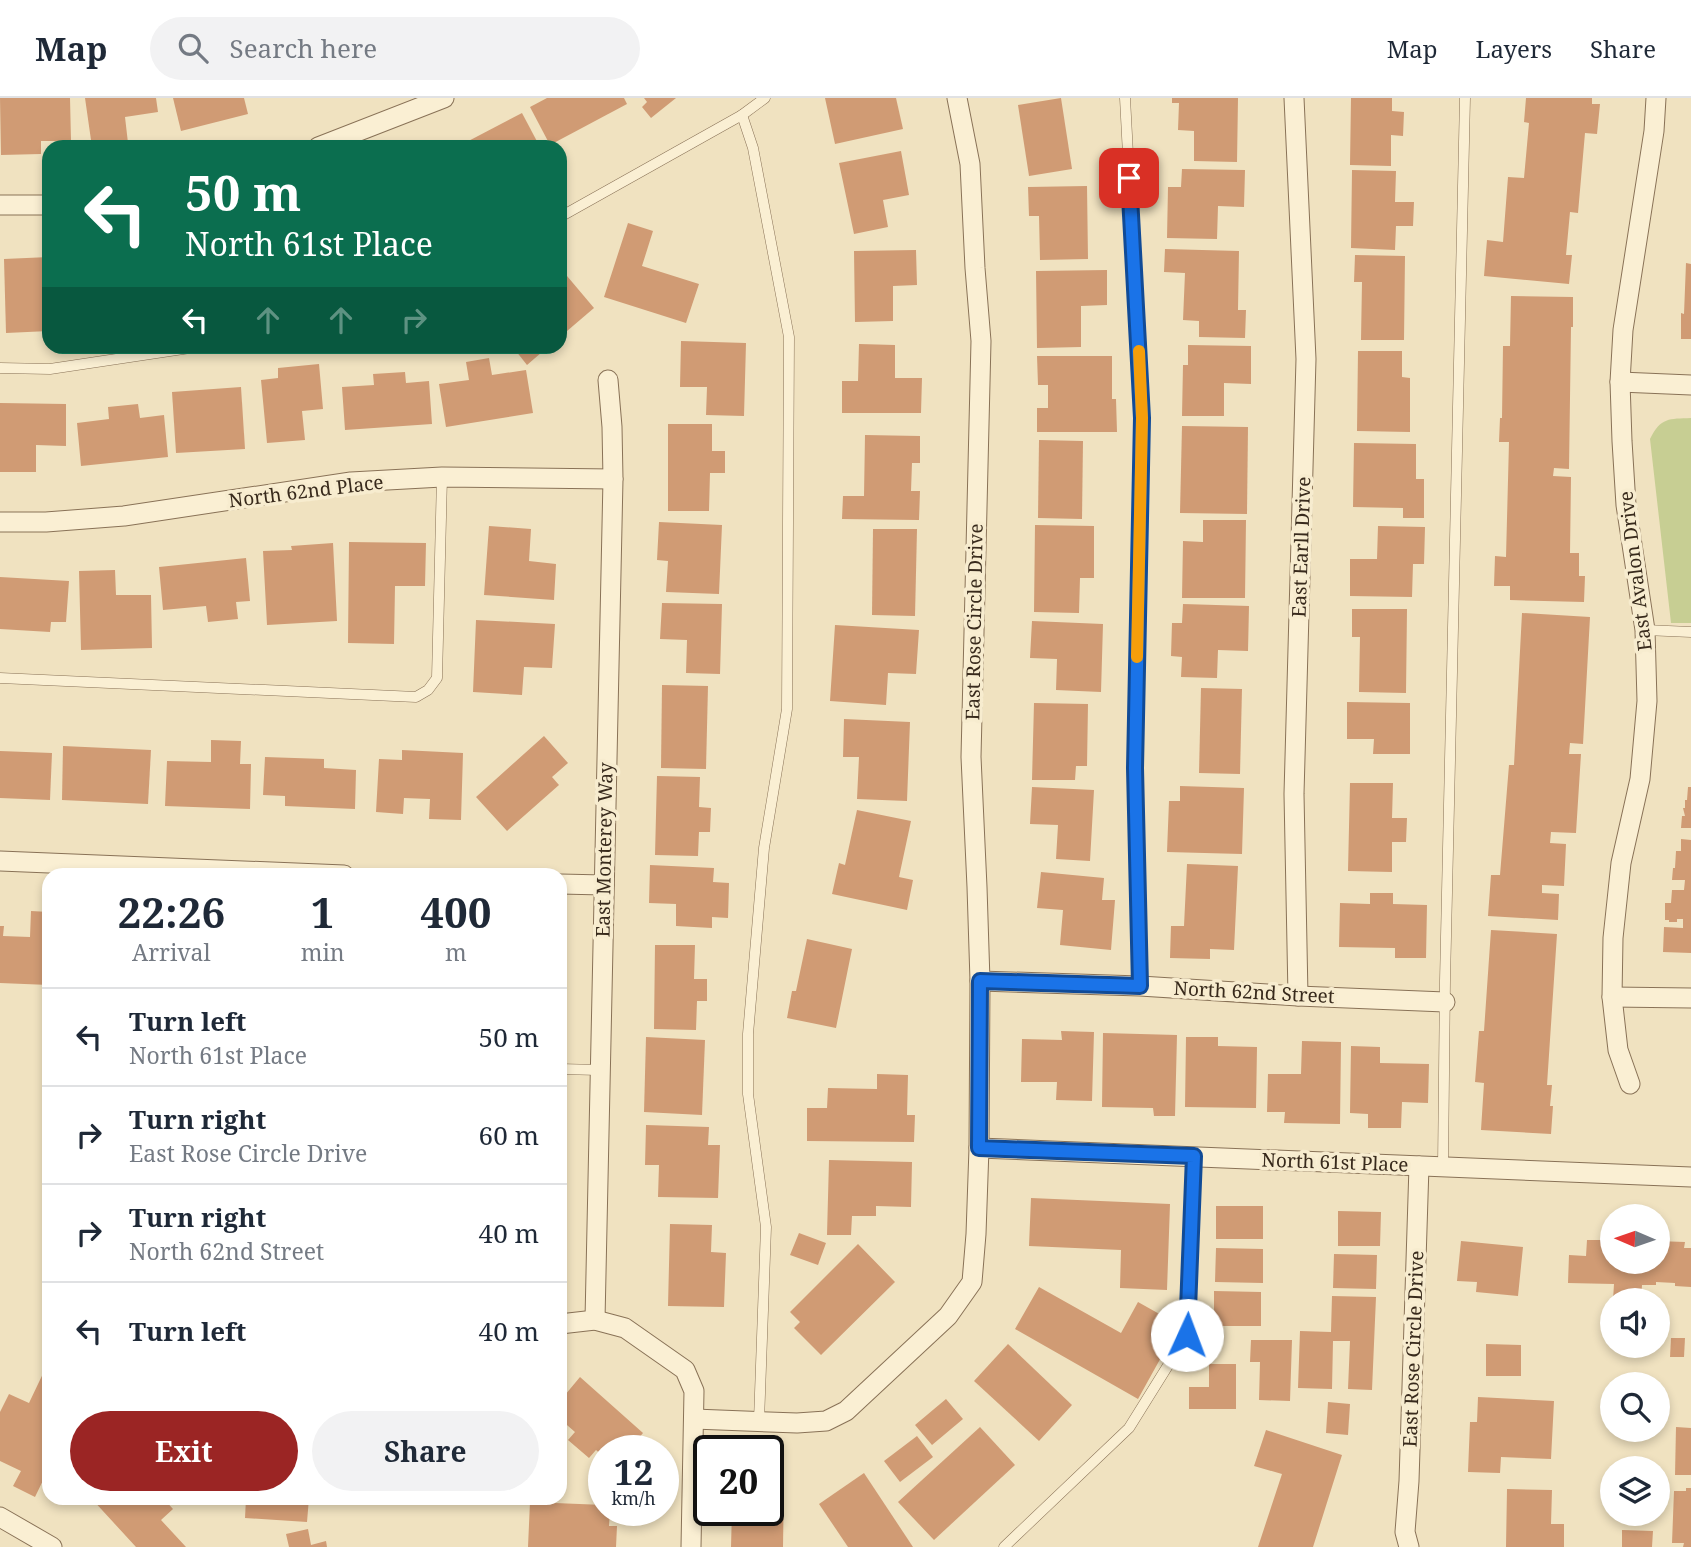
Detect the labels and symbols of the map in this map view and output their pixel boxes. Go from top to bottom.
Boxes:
pin [1099,148,1159,208]
street label: North 62nd Place [227,469,385,513]
street label: East Earll Drive [1286,476,1316,618]
street label: East Avalon Drive [1612,490,1658,652]
street label: East Rose Circle Drive [959,523,989,721]
street label: East Monterey Way [589,762,619,938]
street label: North 62nd Street [1173,975,1335,1009]
street label: North 61st Place [1261,1146,1409,1178]
north arrow [1600,1204,1670,1274]
street label: East Rose Circle Drive [1397,1250,1429,1448]
position arrow [1150,1298,1224,1372]
speed limit sign: 20 [693,1435,784,1526]

